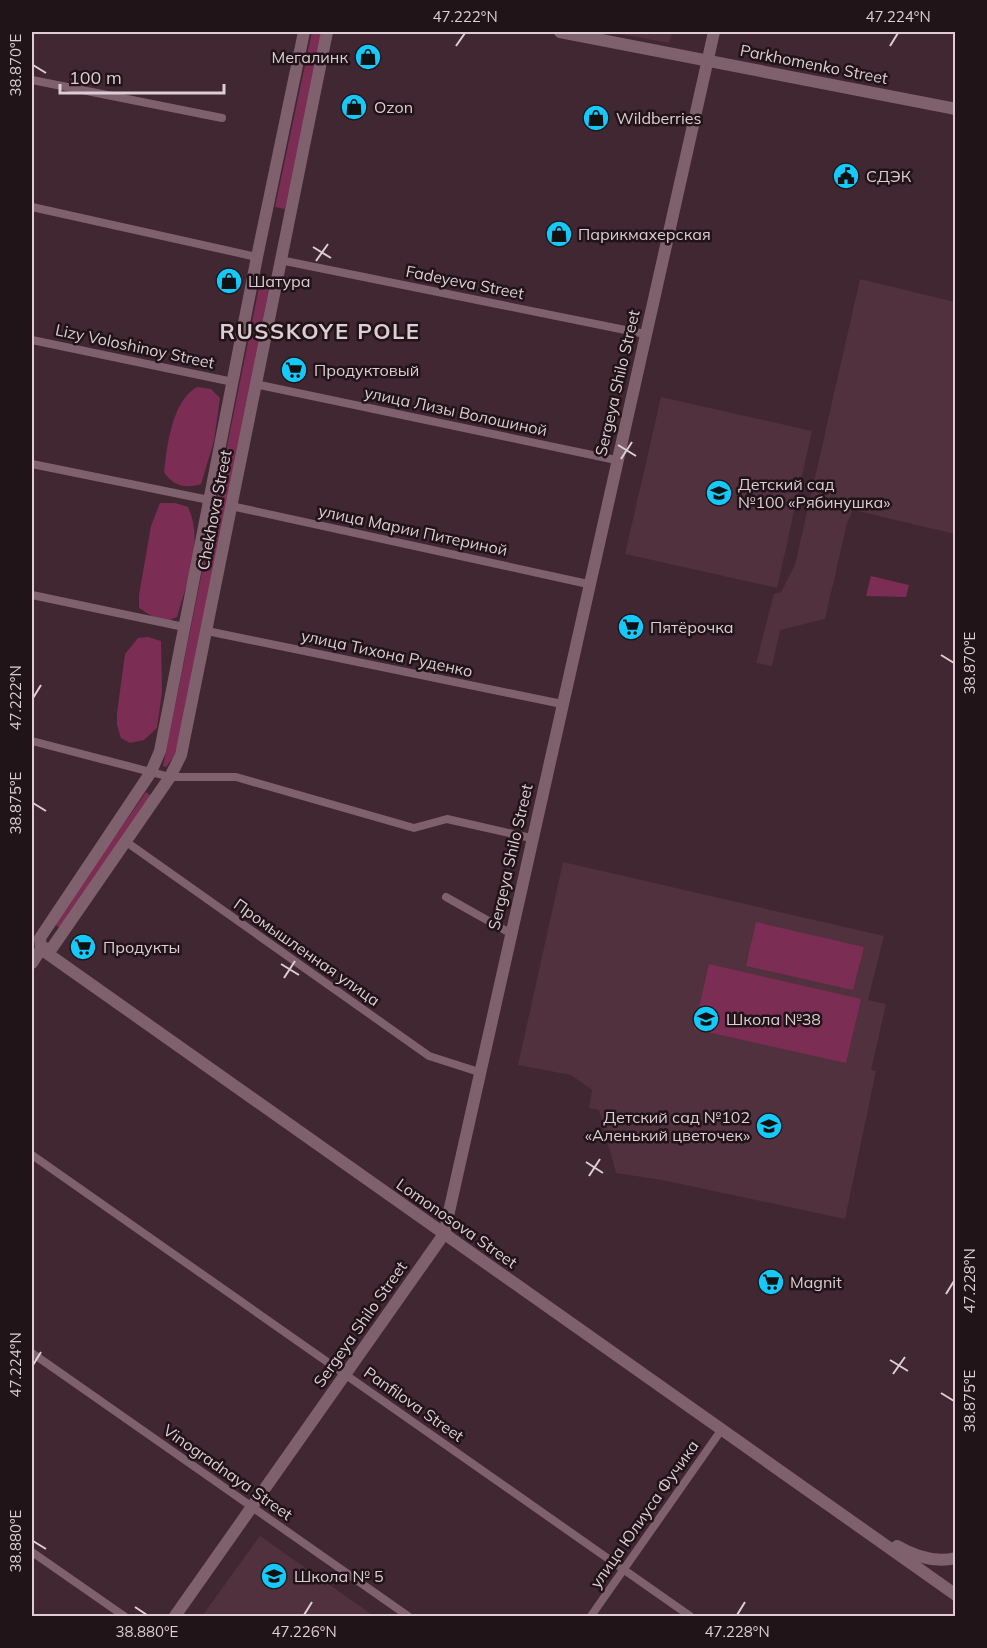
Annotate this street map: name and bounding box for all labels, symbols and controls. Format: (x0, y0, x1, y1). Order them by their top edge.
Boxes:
text: 47.222°N (432, 7, 498, 26)
text: 47.224°N (865, 7, 931, 26)
text: 38.870°E (6, 33, 25, 96)
street label: Parkhomenko Street (739, 40, 890, 88)
shop icon: Мегалинк (353, 42, 383, 72)
place label: Мегалинк (271, 47, 348, 67)
scale bar (60, 57, 224, 95)
text: 100 m (69, 66, 122, 89)
shop icon: Ozon (339, 92, 369, 122)
place label: Ozon (374, 97, 413, 117)
shop icon: Wildberries (581, 103, 611, 133)
place label: Wildberries (616, 108, 701, 128)
public building icon: СДЭК (831, 161, 861, 191)
place label: СДЭК (866, 166, 912, 186)
shop icon: Парикмахерская (544, 219, 574, 249)
place label: Парикмахерская (578, 224, 711, 244)
street label: Fadeyeva Street (404, 261, 526, 303)
shop icon: Шатура (214, 266, 244, 296)
place label: Шатура (248, 271, 311, 291)
street label: Sergeya Shilo Street (590, 308, 644, 458)
district label: RUSSKOYE POLE (220, 317, 420, 345)
street label: Lizy Voloshinoy Street (54, 319, 217, 373)
supermarket icon: Продуктовый (279, 355, 309, 385)
place label: Продуктовый (314, 360, 419, 380)
street label: улица Лизы Волошиной (363, 382, 549, 440)
street label: Chekhova Street (193, 448, 236, 572)
place label: Детский сад №100 «Рябинушка» (738, 474, 890, 512)
school or university icon: Детский сад №100 «Рябинушка» (704, 478, 734, 508)
street label: улица Марии Питериной (317, 500, 509, 560)
supermarket icon: Пятёрочка (616, 612, 646, 642)
place label: Пятёрочка (650, 617, 734, 637)
street label: улица Тихона Руденко (299, 625, 475, 681)
text: 38.870°E (960, 631, 979, 694)
text: 47.222°N (6, 665, 25, 731)
text: 38.875°E (6, 771, 25, 834)
street label: Sergeya Shilo Street (483, 782, 537, 932)
street label: Промышленная улица (230, 894, 384, 1010)
supermarket icon: Продукты (68, 932, 98, 962)
place label: Продукты (103, 937, 180, 957)
school or university icon: Школа №38 (691, 1004, 721, 1034)
place label: Школа №38 (726, 1009, 821, 1029)
place label: Детский сад №102 «Аленький цветочек» (585, 1107, 750, 1145)
school or university icon: Детский сад №102 «Аленький цветочек» (754, 1111, 784, 1141)
street label: Lomonosova Street (393, 1174, 522, 1272)
text: 47.228°N (960, 1248, 979, 1314)
street label: Sergeya Shilo Street (309, 1257, 411, 1391)
supermarket icon: Magnit (756, 1267, 786, 1297)
place label: Magnit (790, 1272, 842, 1292)
text: 47.224°N (6, 1332, 25, 1398)
street label: Panfilova Street (360, 1362, 468, 1446)
text: 38.875°E (960, 1369, 979, 1432)
street label: Vinogradnaya Street (159, 1420, 297, 1524)
street label: улица Юлиуса Фучика (585, 1436, 703, 1592)
text: 38.880°E (6, 1509, 25, 1572)
school or university icon: Школа № 5 (259, 1561, 289, 1591)
place label: Школа № 5 (294, 1566, 384, 1586)
text: 38.880°E (116, 1622, 179, 1641)
text: 47.226°N (271, 1622, 337, 1641)
text: 47.228°N (704, 1622, 770, 1641)

